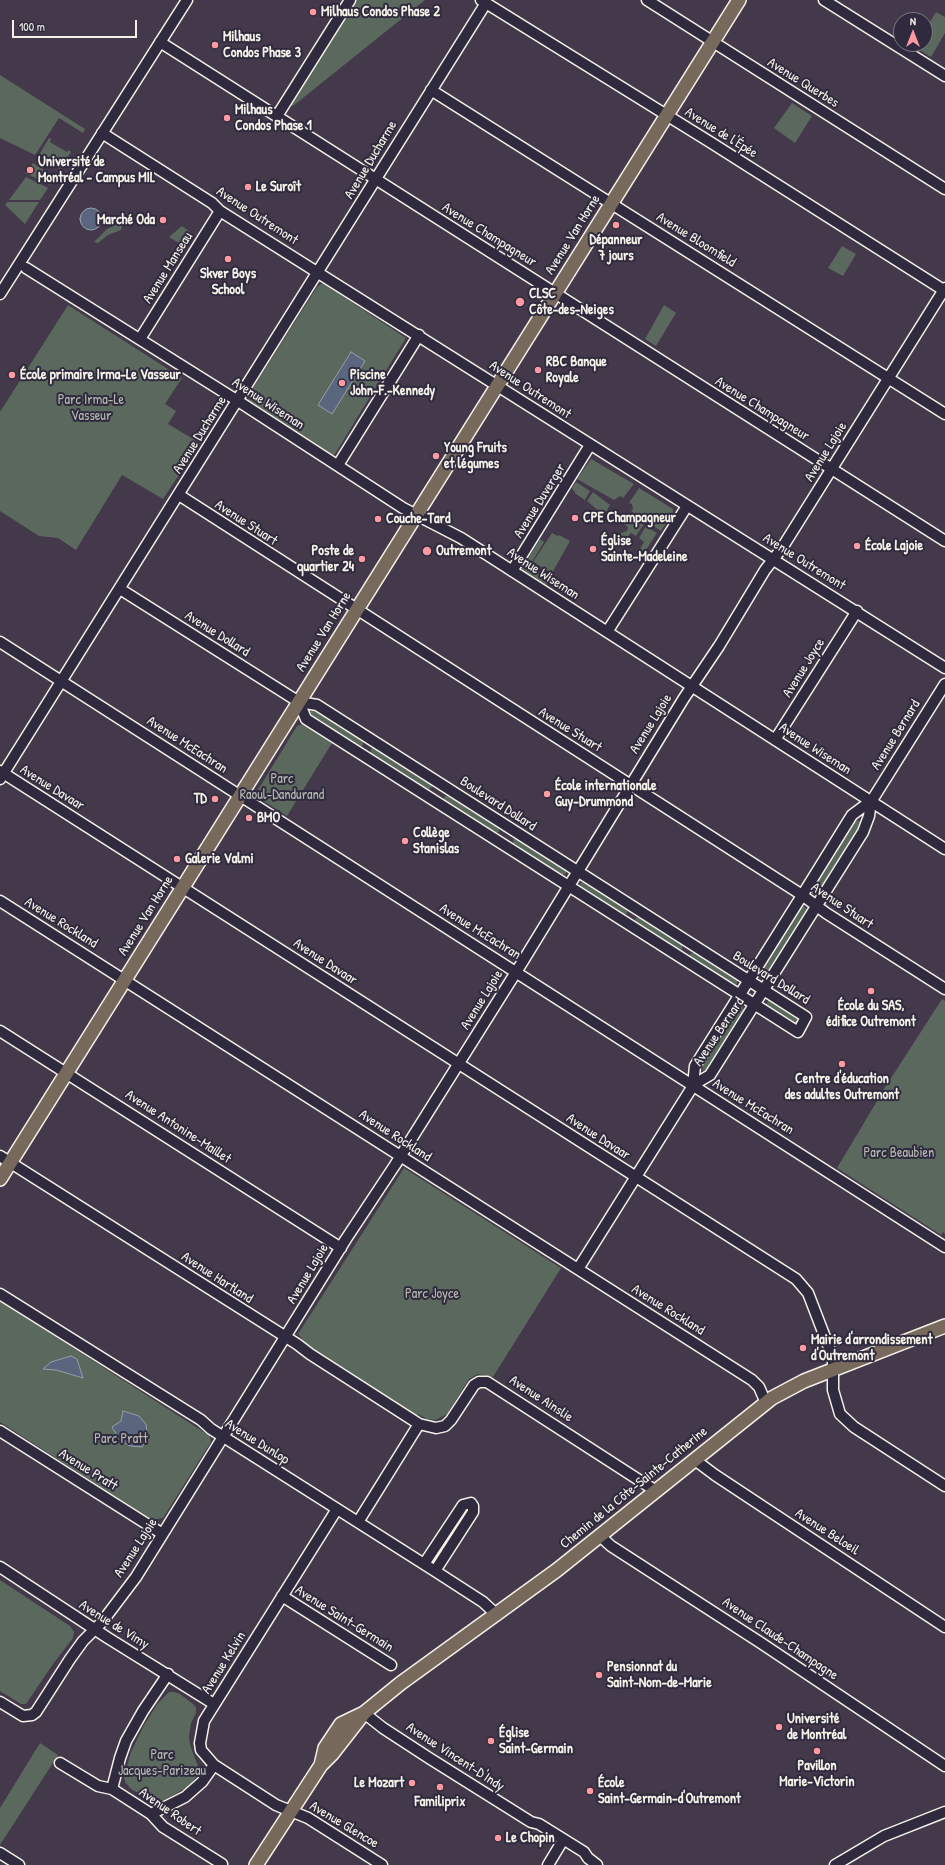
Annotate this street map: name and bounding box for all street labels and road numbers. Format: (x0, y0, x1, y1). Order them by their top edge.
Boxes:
street label: Avenue Querbes (764, 54, 842, 112)
street label: Avenue de l'Épée (682, 104, 760, 162)
street label: Avenue Ducharme (341, 118, 401, 202)
street label: Avenue Outremont (213, 183, 301, 249)
street label: Avenue Van Horne (542, 192, 604, 278)
street label: Avenue Champagneur (439, 199, 539, 271)
street label: Avenue Bloomfield (653, 209, 739, 271)
street label: Avenue Manseau (139, 229, 197, 307)
street label: Avenue Outremont (486, 357, 574, 423)
street label: Avenue Champagneur (712, 373, 812, 445)
street label: Avenue Wiseman (229, 374, 307, 434)
street label: Avenue Ducharme (169, 393, 231, 477)
street label: Avenue Lajoie (801, 419, 851, 485)
street label: Avenue Duverger (510, 461, 570, 541)
street label: Avenue Stuart (212, 497, 280, 549)
street label: Avenue Outremont (760, 530, 848, 594)
street label: Avenue Wiseman (504, 544, 582, 604)
street label: Avenue Van Horne (293, 589, 355, 675)
street label: Avenue Dollard (181, 607, 253, 661)
street label: Avenue Joyce (779, 635, 829, 701)
street label: Avenue Lajoie (626, 691, 676, 757)
street label: Avenue Bernard (868, 697, 924, 773)
street label: Avenue Stuart (535, 704, 605, 756)
street label: Avenue McEachran (144, 713, 230, 777)
street label: Avenue Wiseman (776, 719, 854, 779)
street label: Avenue Davaar (17, 762, 87, 814)
street label: Boulevard Dollard (457, 773, 539, 835)
street label: Avenue Van Horne (115, 873, 177, 959)
street label: Avenue Stuart (808, 879, 876, 933)
street label: Avenue Rockland (21, 894, 101, 952)
street label: Avenue McEachran (436, 900, 524, 964)
street label: Avenue Davaar (290, 935, 360, 989)
street label: Boulevard Dollard (729, 948, 813, 1008)
street label: Avenue Lajoie (457, 967, 507, 1033)
street label: Avenue Bernard (690, 994, 748, 1070)
street label: Avenue McEachran (709, 1075, 797, 1139)
street label: Avenue Antonine-Maillet (122, 1087, 234, 1167)
street label: Avenue Rockland (356, 1106, 434, 1166)
street label: Avenue Davaar (563, 1110, 633, 1164)
street label: Avenue Lajoie (284, 1241, 332, 1307)
street label: Avenue Hartland (178, 1249, 256, 1307)
street label: Avenue Rockland (628, 1281, 708, 1339)
street label: Avenue Ainslie (506, 1372, 576, 1426)
street label: Avenue Dunlop (222, 1416, 292, 1468)
street label: Chemin de la Côte-Sainte-Catherine (557, 1423, 711, 1553)
street label: Avenue Pratt (56, 1445, 120, 1495)
street label: Avenue Beloeil (792, 1505, 862, 1559)
street label: Avenue Lajoie (111, 1515, 161, 1581)
street label: Avenue Saint-Germain (292, 1582, 396, 1656)
street label: Avenue Claude-Champagne (719, 1594, 841, 1684)
street label: Avenue de Vimy (76, 1597, 152, 1653)
street label: Avenue Kelvin (198, 1629, 250, 1697)
street label: Avenue Vincent-D'Indy (403, 1719, 507, 1795)
street label: Avenue Robert (136, 1784, 204, 1840)
street label: Avenue Glencoe (306, 1798, 382, 1852)

